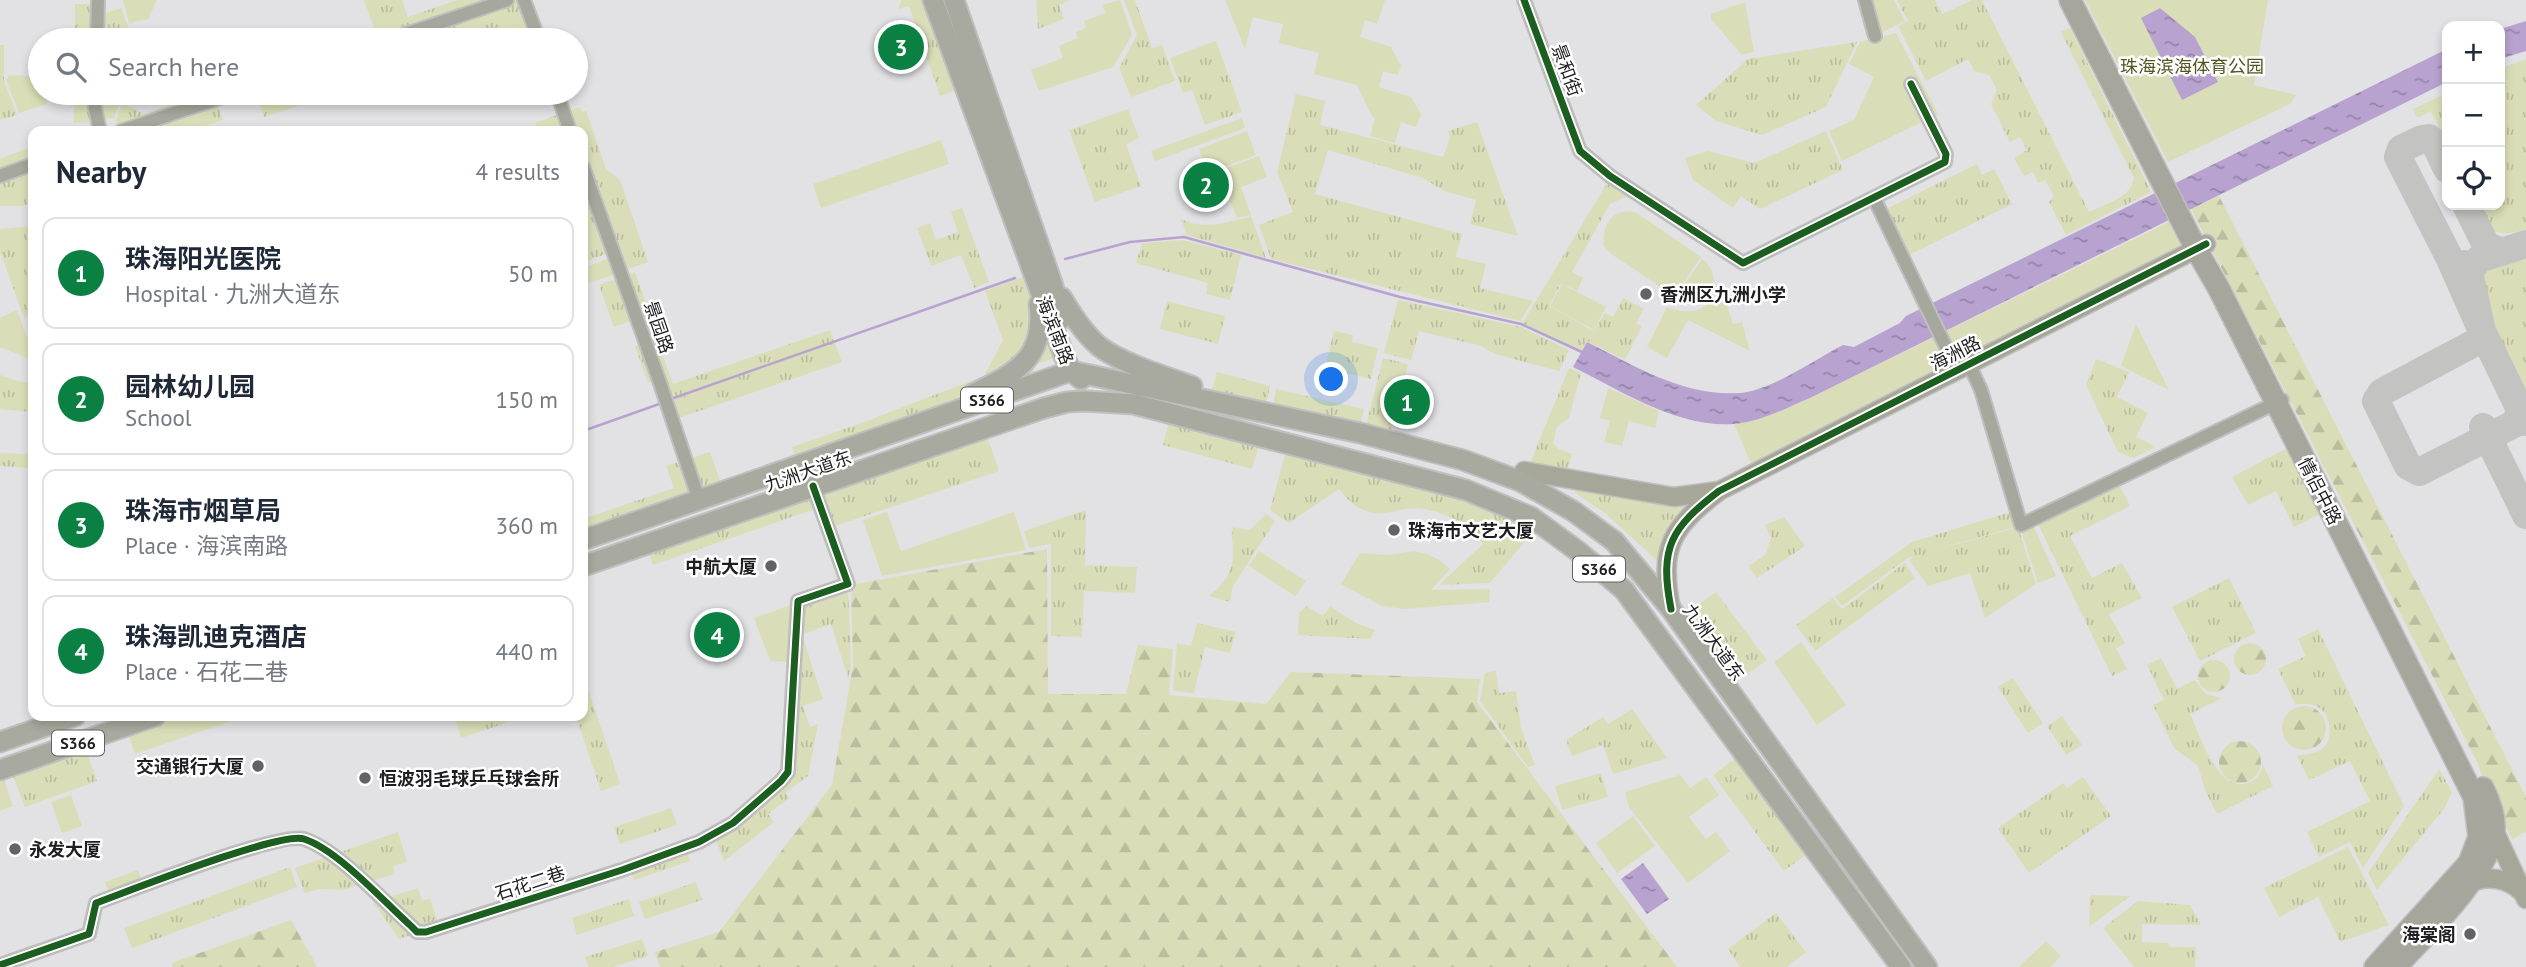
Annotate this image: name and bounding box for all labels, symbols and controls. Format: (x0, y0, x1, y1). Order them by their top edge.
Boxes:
pin: 3 (878, 21, 924, 73)
map controls (2442, 21, 2505, 210)
button: + (2442, 21, 2505, 84)
search box (28, 28, 588, 105)
street label: 景和街 (1547, 41, 1587, 99)
icon: search (52, 48, 90, 86)
text: Search here (108, 50, 239, 83)
park label: 珠海滨海体育公园 (2120, 55, 2264, 78)
button: − (2442, 84, 2505, 147)
button: locate (2442, 147, 2505, 210)
text: Nearby (56, 152, 146, 191)
text: 4 results (476, 157, 560, 186)
pin: 2 (1183, 159, 1229, 211)
text: 珠海阳光医院 (125, 242, 281, 275)
text: 1 (74, 259, 88, 288)
text: 50 m (508, 259, 558, 288)
text: Hospital · 九洲大道东 (125, 279, 340, 308)
place label: 香洲区九洲小学 (1660, 283, 1786, 306)
marker: 香洲区九洲小学 (1638, 286, 1654, 302)
street label: 海滨南路 (1031, 292, 1079, 368)
street label: 景园路 (639, 298, 679, 356)
street label: 海洲路 (1926, 330, 1984, 376)
your location (1314, 362, 1348, 396)
text: 园林幼儿园 (125, 370, 255, 403)
pin: 1 (1384, 376, 1430, 428)
text: 2 (74, 385, 88, 414)
text: 150 m (496, 385, 558, 414)
road number: S366 (961, 388, 1013, 412)
text: School (125, 403, 192, 432)
street label: 九洲大道东 (762, 445, 854, 497)
street label: 情侣中路 (2293, 454, 2347, 528)
text: 珠海市烟草局 (125, 494, 281, 527)
text: 3 (74, 511, 88, 540)
text: 360 m (496, 511, 558, 540)
place label: 珠海市文艺大厦 (1408, 519, 1534, 542)
marker: 珠海市文艺大厦 (1386, 522, 1402, 538)
text: Place · 海滨南路 (125, 531, 288, 560)
place label: 中航大厦 (685, 555, 757, 578)
road number: S366 (1573, 556, 1625, 582)
marker: 中航大厦 (763, 558, 779, 574)
street label: 九洲大道东 (1678, 599, 1750, 685)
pin: 4 (694, 609, 740, 661)
text: 珠海凯迪克酒店 (125, 620, 307, 653)
text: 4 (74, 637, 88, 666)
text: 440 m (496, 637, 558, 666)
text: Place · 石花二巷 (125, 657, 288, 686)
road number: S366 (52, 730, 104, 756)
place label: 交通银行大厦 (136, 755, 244, 778)
marker: 交通银行大厦 (250, 758, 266, 774)
place label: 恒波羽毛球乒乓球会所 (379, 767, 559, 790)
marker: 恒波羽毛球乒乓球会所 (357, 770, 373, 786)
place label: 永发大厦 (29, 838, 101, 861)
marker: 永发大厦 (7, 841, 23, 857)
street label: 石花二巷 (492, 861, 568, 905)
place label: 海棠阁 (2402, 923, 2456, 946)
marker: 海棠阁 (2462, 926, 2478, 942)

